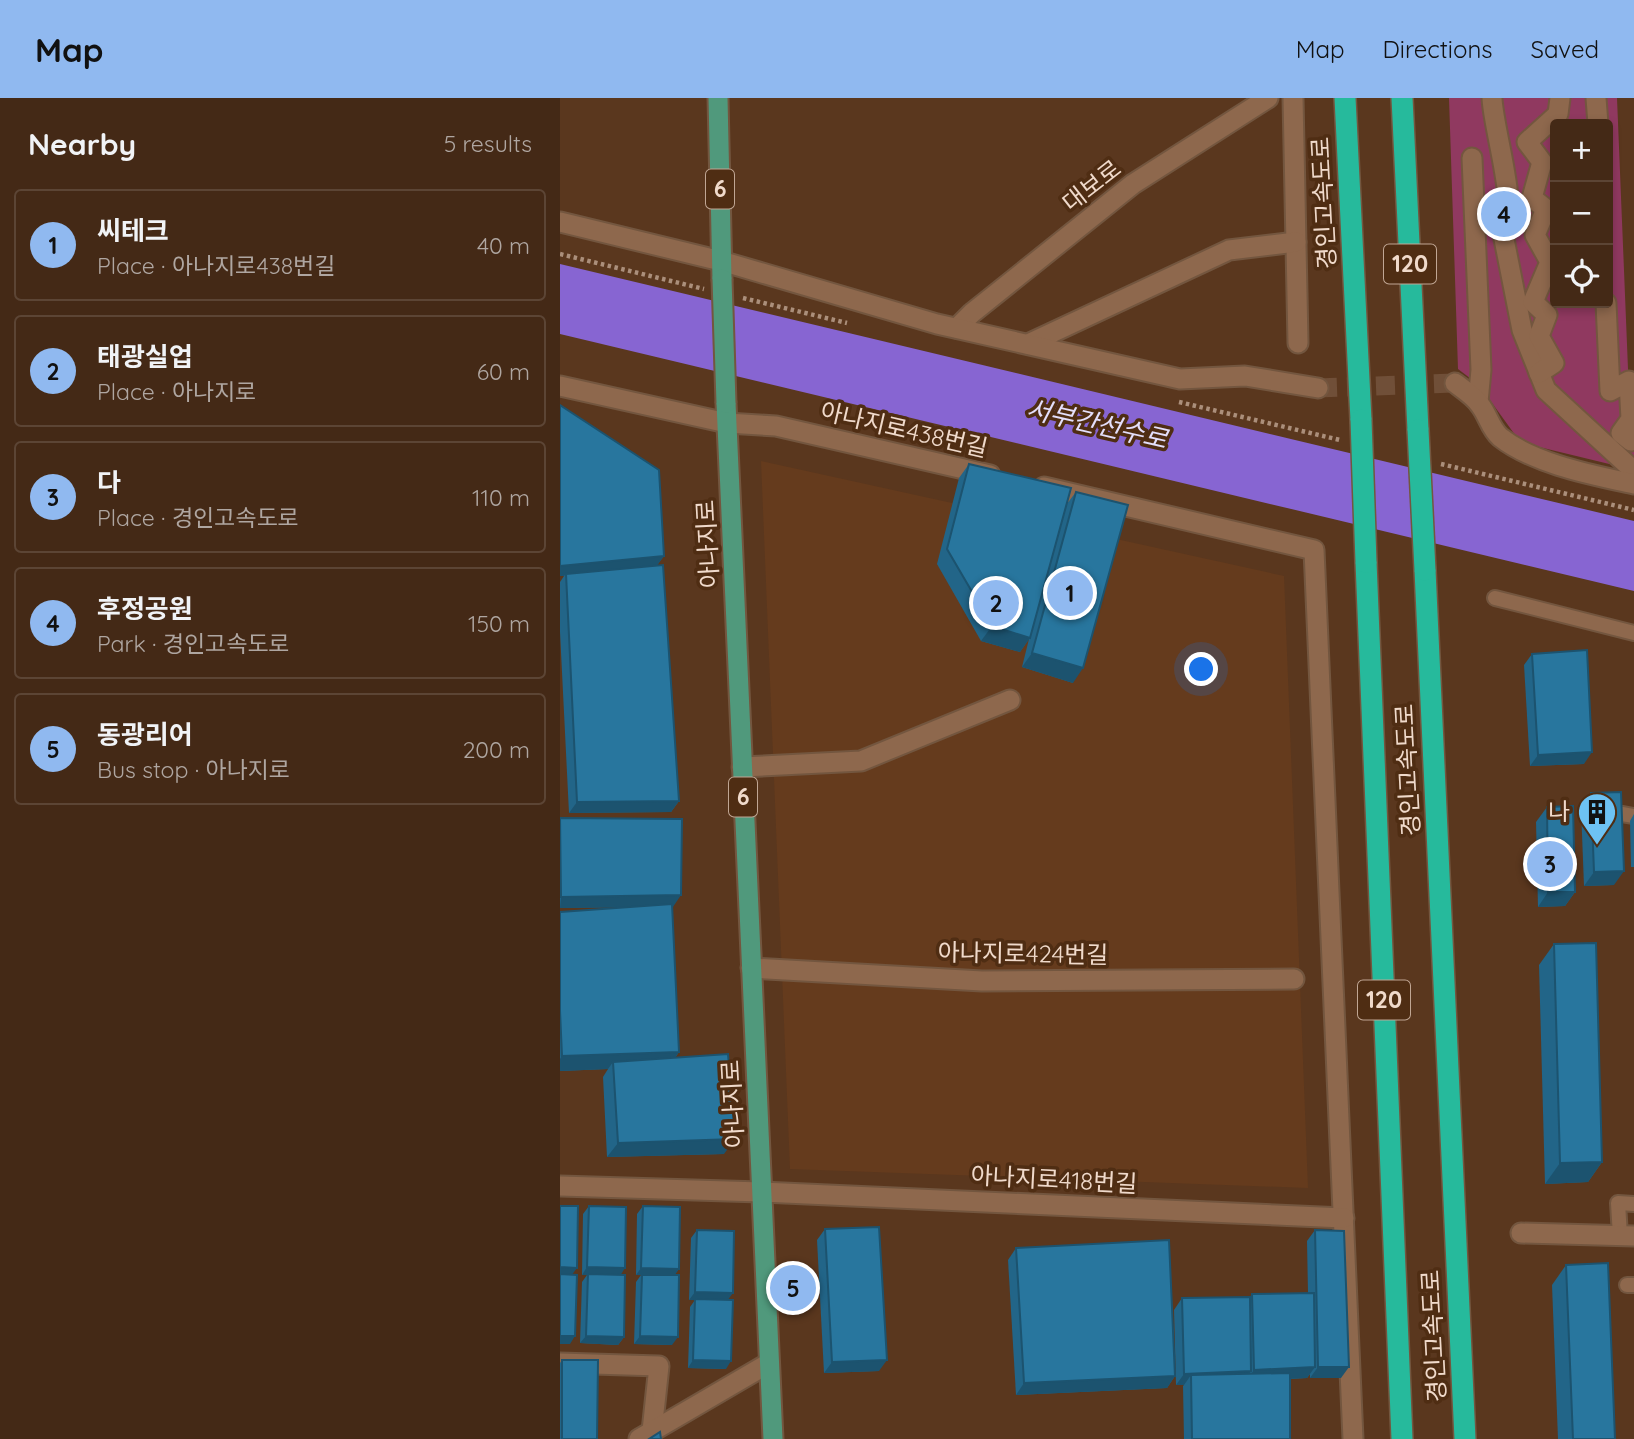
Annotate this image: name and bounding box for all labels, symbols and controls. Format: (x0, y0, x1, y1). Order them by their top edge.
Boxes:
text: Map (35, 29, 103, 70)
text: Map (1296, 34, 1345, 64)
text: Directions (1383, 34, 1493, 64)
text: Saved (1531, 34, 1599, 64)
map controls (1550, 119, 1613, 308)
button: + (1550, 119, 1613, 182)
text: Nearby (28, 125, 136, 163)
text: 5 results (444, 129, 532, 158)
street label: 경인고속도로 (1305, 136, 1341, 270)
street label: 대보로 (1056, 153, 1127, 217)
road number: 6 (706, 170, 734, 208)
button: − (1550, 182, 1613, 245)
pin: 4 (1481, 188, 1527, 240)
text: 씨테크 (97, 214, 169, 247)
text: 1 (49, 231, 57, 260)
text: 40 m (477, 231, 530, 260)
road number: 120 (1384, 244, 1436, 284)
button: locate (1550, 245, 1613, 308)
text: Place · 아나지로438번길 (97, 251, 335, 280)
text: 태광실업 (97, 340, 193, 373)
text: 2 (46, 357, 60, 386)
text: 60 m (477, 357, 530, 386)
text: Place · 아나지로 (97, 377, 257, 406)
water label: 서부간선수로 (1023, 391, 1172, 456)
street label: 아나지로438번길 (818, 395, 991, 463)
text: 다 (97, 466, 121, 499)
text: 3 (47, 483, 59, 512)
text: 110 m (472, 483, 530, 512)
street label: 아나지로 (690, 499, 724, 589)
text: Place · 경인고속도로 (97, 503, 299, 532)
pin: 1 (1047, 567, 1093, 619)
pin: 2 (973, 577, 1019, 629)
text: 후정공원 (97, 592, 193, 625)
text: 4 (46, 609, 60, 638)
text: 150 m (468, 609, 530, 638)
text: Park · 경인고속도로 (97, 629, 290, 658)
your location (1184, 652, 1218, 686)
street label: 경인고속도로 (1389, 703, 1425, 837)
text: 동광리어 (97, 718, 193, 751)
text: 5 (46, 735, 60, 764)
text: 200 m (463, 735, 530, 764)
text: Bus stop · 아나지로 (97, 755, 290, 784)
road number: 6 (729, 778, 757, 817)
building icon: 나 (1576, 791, 1618, 846)
place label: 나 (1548, 796, 1570, 826)
pin: 3 (1527, 838, 1573, 890)
street label: 아나지로424번길 (937, 937, 1109, 969)
road number: 120 (1358, 980, 1410, 1020)
street label: 아나지로 (715, 1059, 749, 1149)
street label: 아나지로418번길 (970, 1160, 1138, 1198)
pin: 5 (770, 1262, 816, 1314)
street label: 경인고속도로 (1415, 1269, 1451, 1403)

